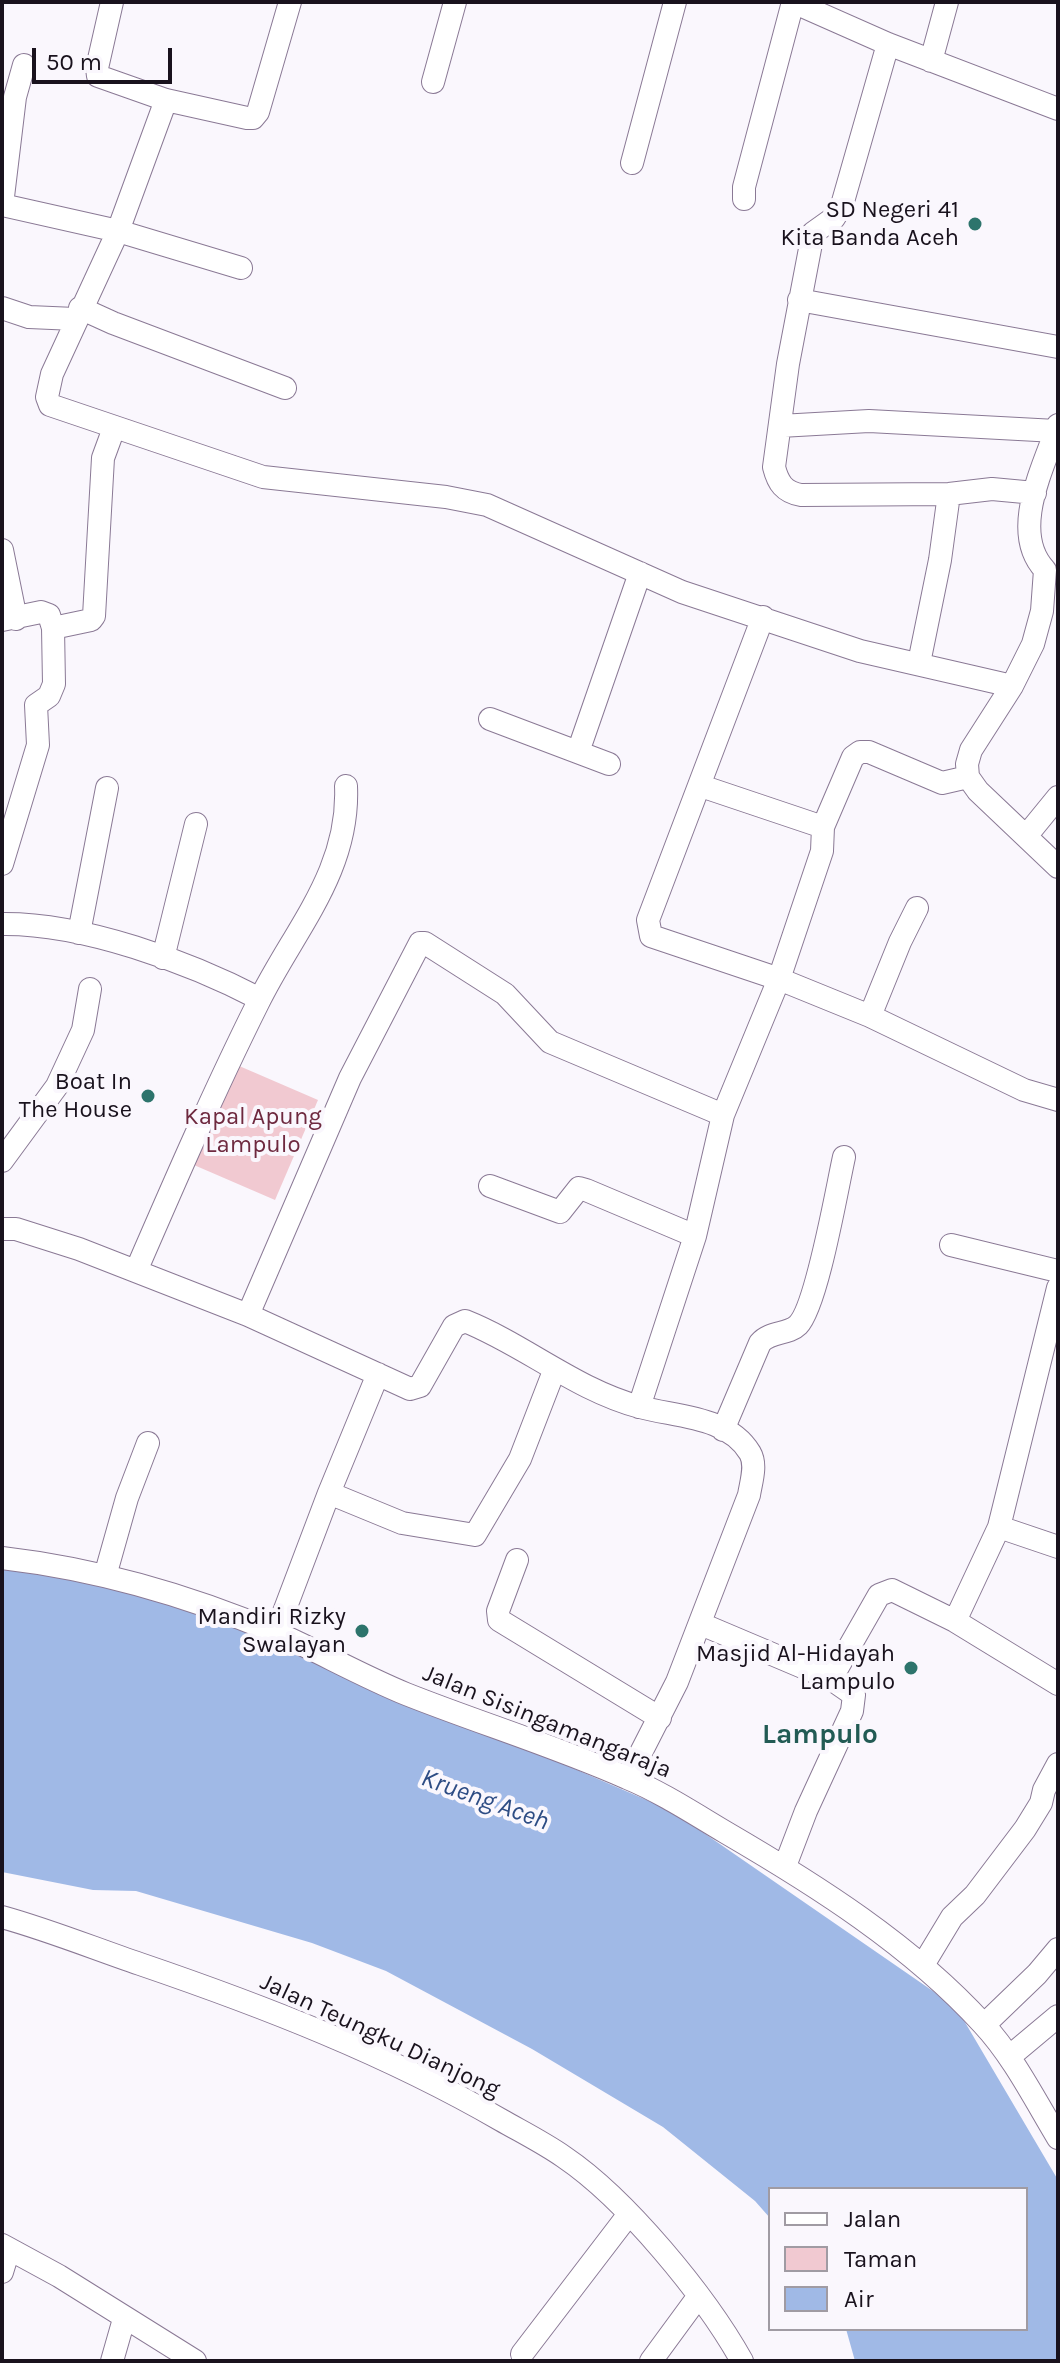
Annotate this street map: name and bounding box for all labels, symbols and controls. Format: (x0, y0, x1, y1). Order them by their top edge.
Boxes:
scale bar (36, 32, 176, 82)
text: 50 m (46, 48, 102, 76)
place label: SD Negeri 41 Kita Banda Aceh (781, 196, 959, 252)
marker: SD Negeri 41 Kita Banda Aceh (966, 215, 984, 233)
place label: Boat In The House (19, 1068, 132, 1124)
marker: Boat In The House (139, 1087, 157, 1105)
park label: Kapal Apung Lampulo (184, 1103, 322, 1159)
place label: Mandiri Rizky Swalayan (198, 1603, 346, 1659)
marker: Mandiri Rizky Swalayan (353, 1622, 371, 1640)
place label: Masjid Al-Hidayah Lampulo (696, 1640, 895, 1696)
street label: Jalan Sisingamangaraja (419, 1659, 675, 1785)
marker: Masjid Al-Hidayah Lampulo (902, 1659, 920, 1677)
district label: Lampulo (762, 1718, 878, 1752)
water label: Krueng Aceh (417, 1762, 553, 1838)
street label: Jalan Teungku Dianjong (256, 1968, 504, 2104)
legend (768, 2187, 1028, 2331)
text: Jalan (844, 2205, 901, 2233)
text: Taman (844, 2245, 917, 2273)
text: Air (844, 2285, 874, 2313)

